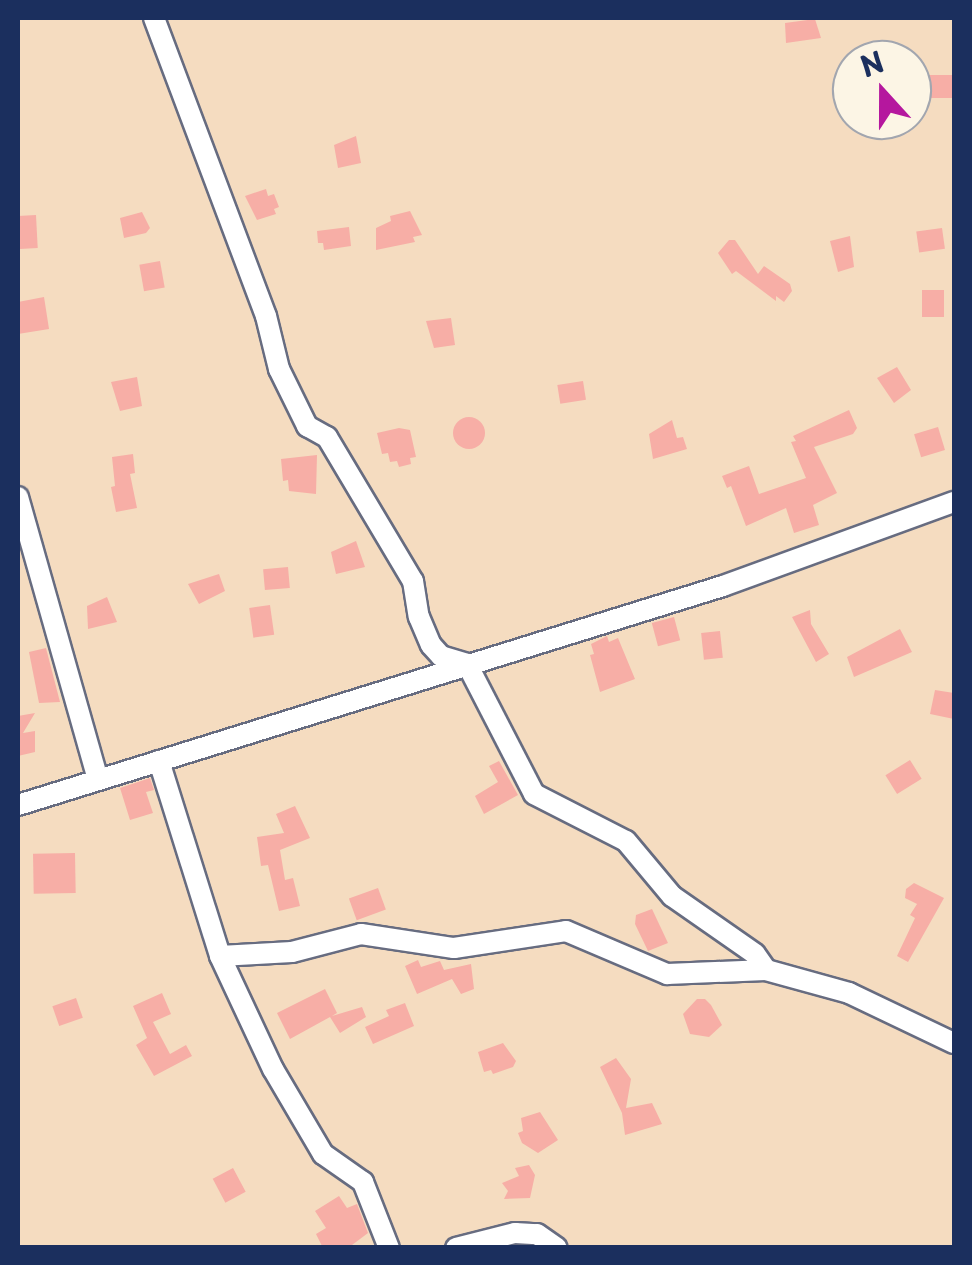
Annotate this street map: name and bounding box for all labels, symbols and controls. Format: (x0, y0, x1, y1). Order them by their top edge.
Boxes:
text: N (854, 39, 890, 87)
north arrow (832, 40, 932, 140)

